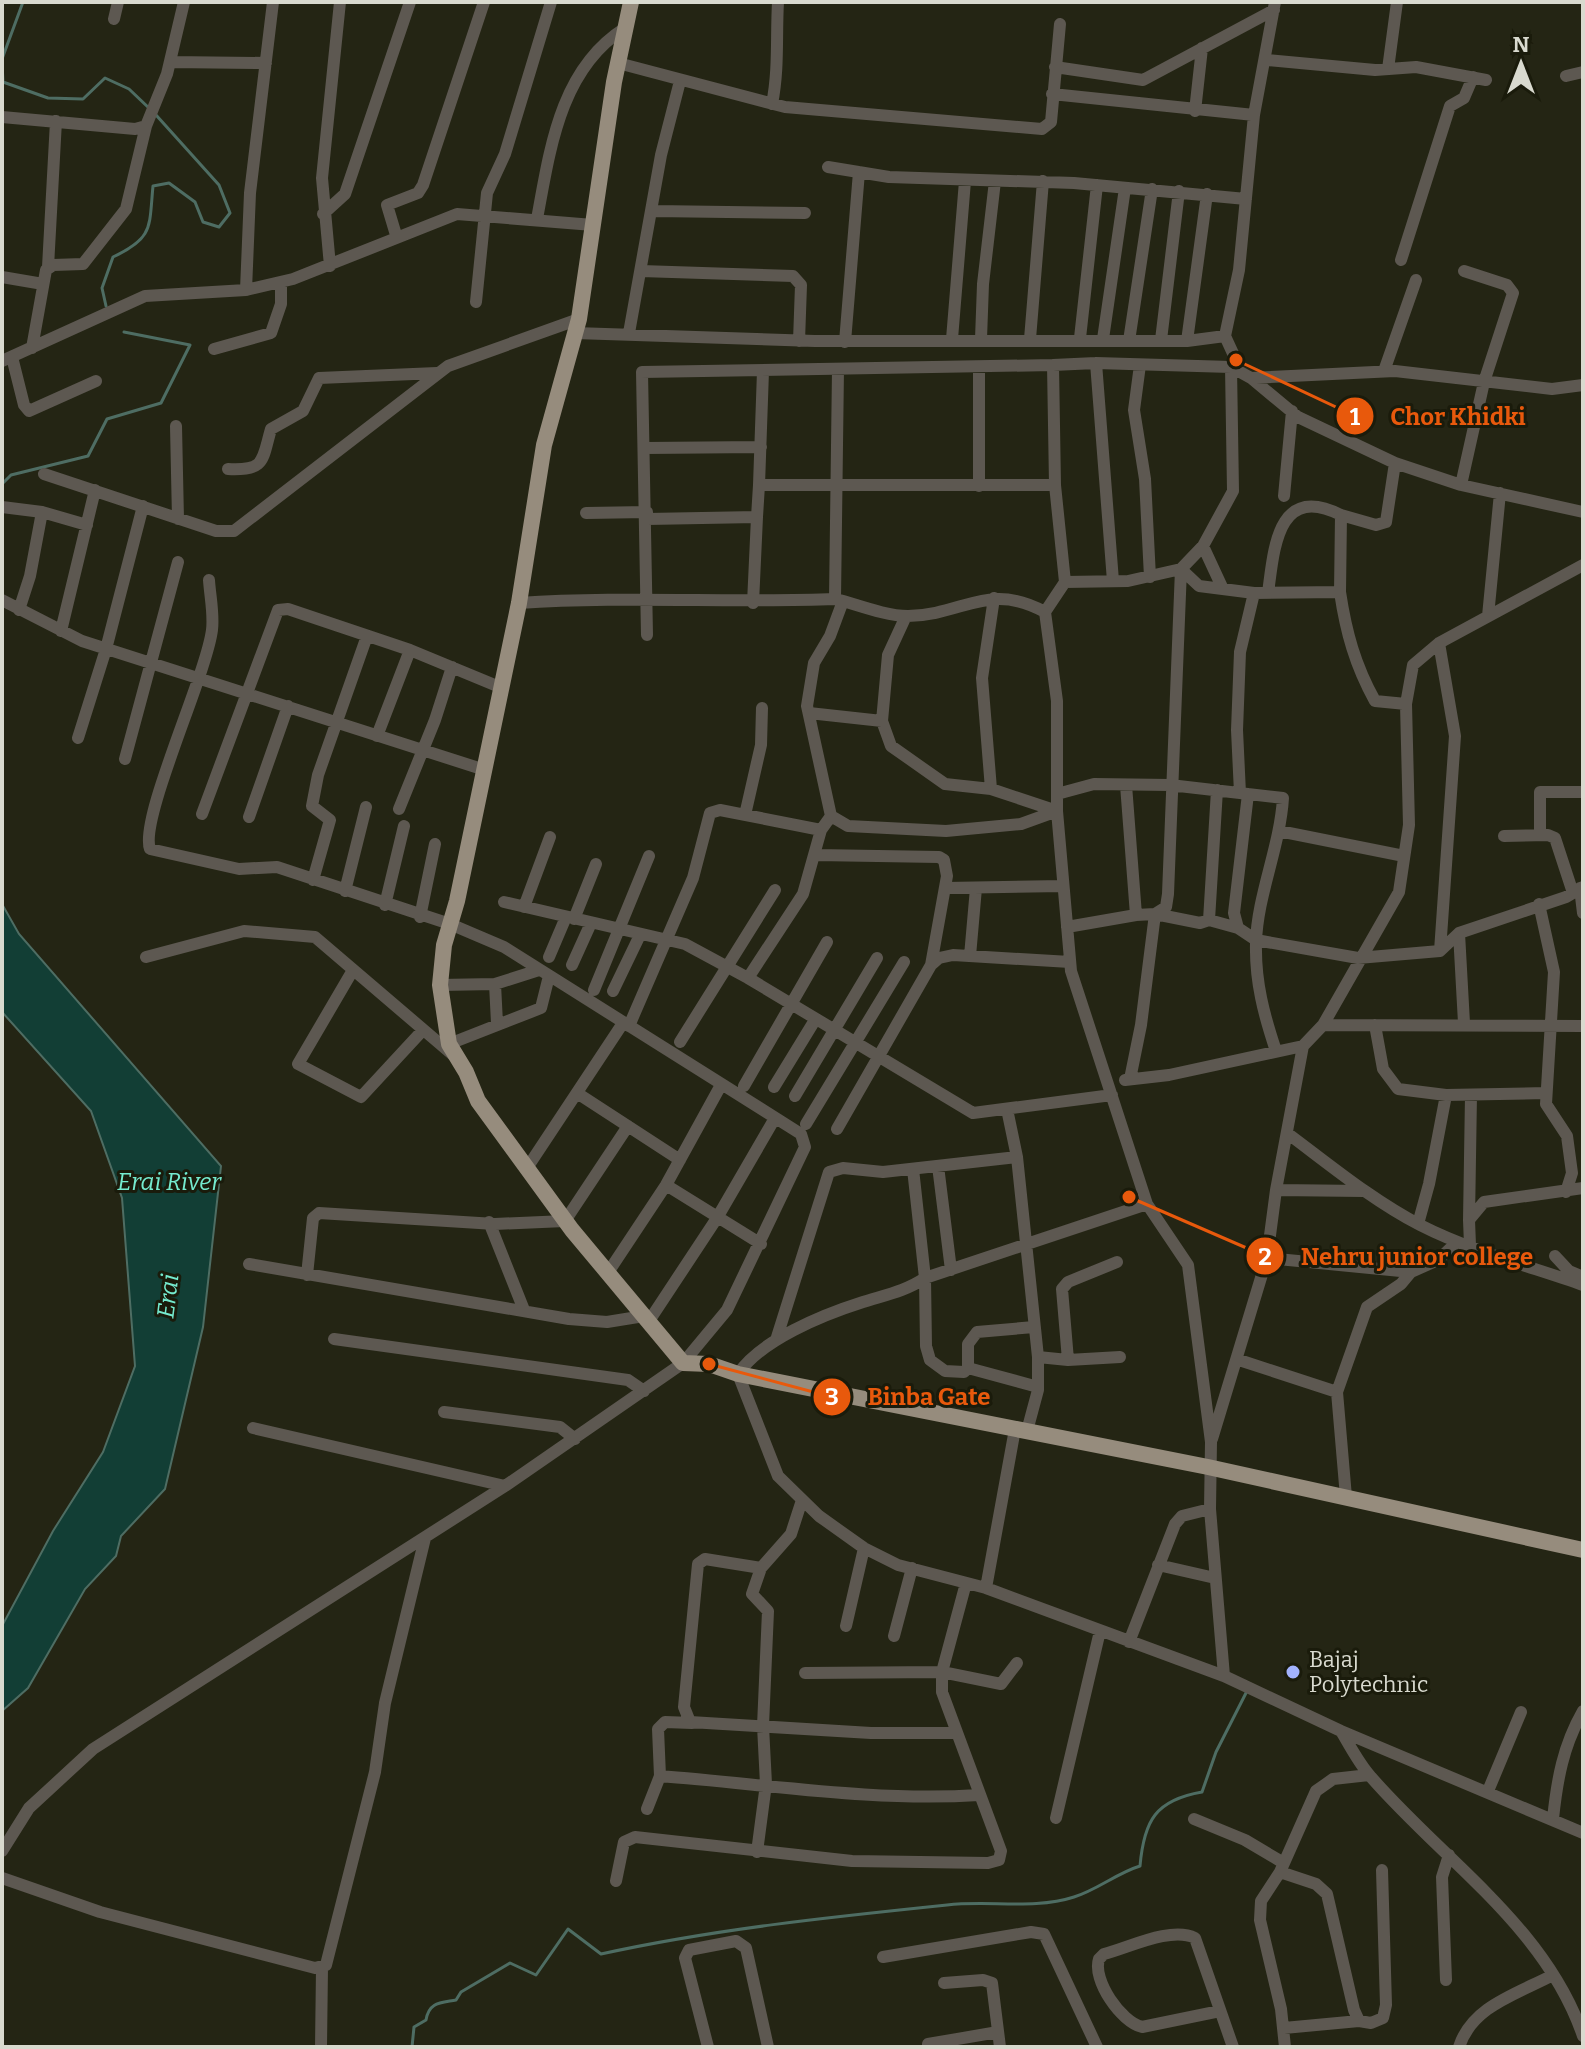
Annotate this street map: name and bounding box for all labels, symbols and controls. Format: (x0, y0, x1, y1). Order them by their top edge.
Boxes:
north arrow (1481, 24, 1561, 104)
text: N (1513, 31, 1530, 58)
callout: Chor Khidki (1335, 392, 1542, 440)
text: 1 (1350, 403, 1361, 431)
text: Chor Khidki (1390, 403, 1526, 431)
water label: Erai River (117, 1168, 222, 1196)
callout: Nehru junior college (1245, 1232, 1549, 1280)
text: 2 (1258, 1243, 1272, 1271)
text: Nehru junior college (1301, 1243, 1533, 1271)
water label: Erai (151, 1272, 185, 1320)
callout: Binba Gate (812, 1373, 1006, 1421)
text: 3 (825, 1383, 839, 1411)
text: Binba Gate (868, 1383, 990, 1411)
place label: Bajaj Polytechnic (1309, 1646, 1428, 1698)
marker: Bajaj Polytechnic (1284, 1663, 1302, 1681)

